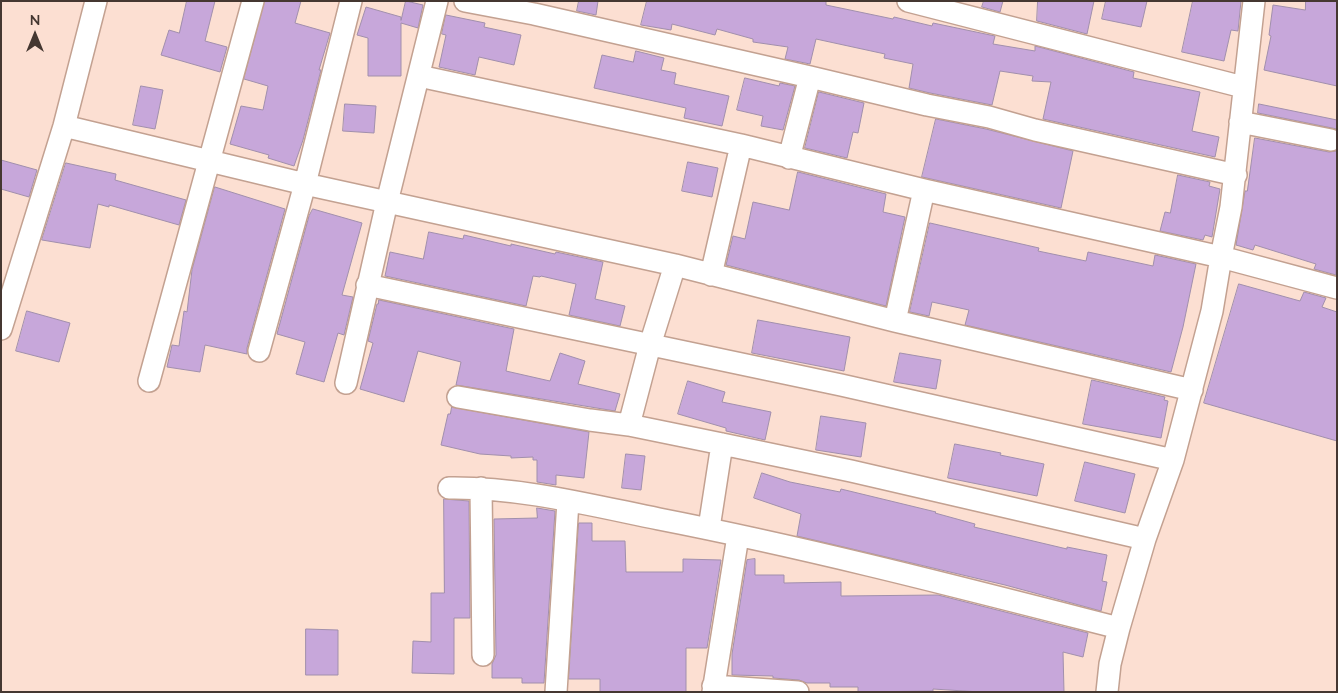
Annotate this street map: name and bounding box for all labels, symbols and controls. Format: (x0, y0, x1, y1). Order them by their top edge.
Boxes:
north arrow (10, 10, 60, 60)
text: N (30, 11, 40, 29)

